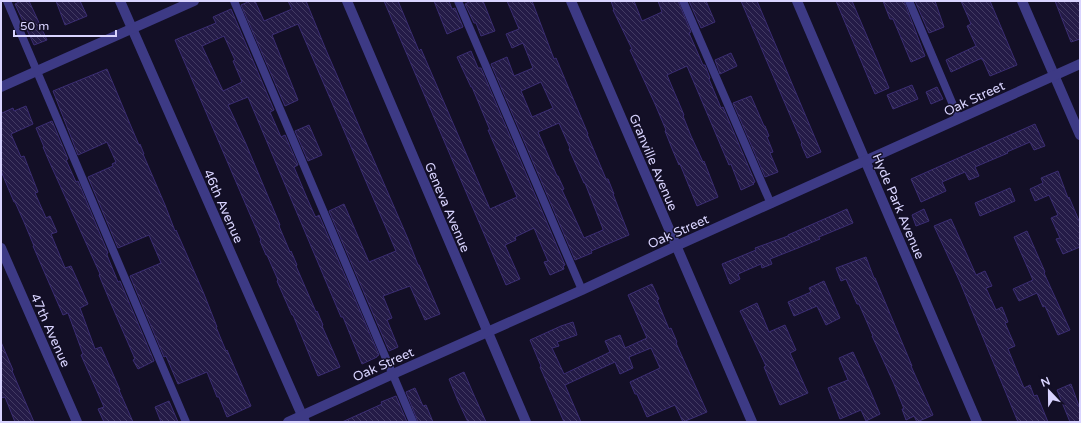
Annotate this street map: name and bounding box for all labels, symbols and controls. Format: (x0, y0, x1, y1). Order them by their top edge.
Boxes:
scale bar (14, 12, 116, 38)
text: 50 m (20, 19, 49, 33)
street label: Oak Street (941, 78, 1007, 120)
street label: Granville Avenue (625, 111, 681, 213)
street label: Hyde Park Avenue (869, 151, 928, 262)
street label: Geneva Avenue (421, 160, 473, 255)
street label: 46th Avenue (200, 167, 246, 246)
street label: Oak Street (645, 211, 712, 253)
street label: 47th Avenue (27, 291, 73, 370)
street label: Oak Street (350, 344, 417, 386)
north arrow (1029, 371, 1069, 411)
text: N (1039, 375, 1052, 390)

